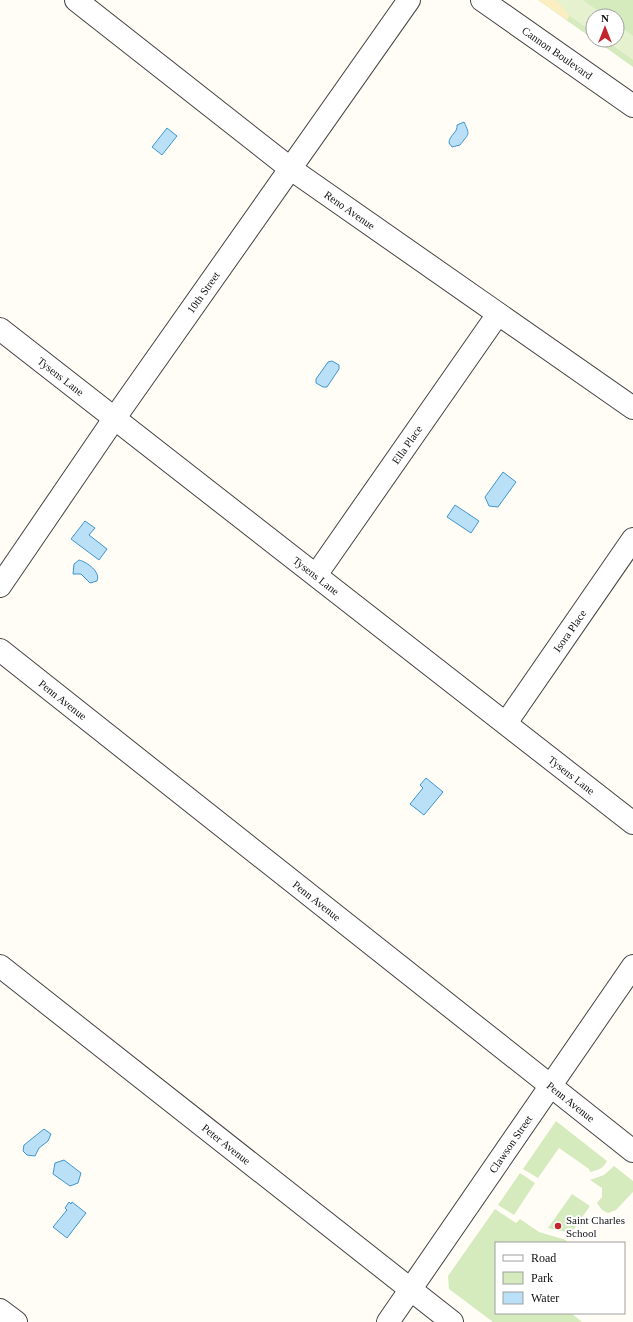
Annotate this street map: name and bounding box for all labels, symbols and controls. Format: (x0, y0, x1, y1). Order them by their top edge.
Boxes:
north arrow (585, 8, 625, 48)
text: N (601, 12, 609, 24)
street label: Cannon Boulevard (520, 24, 595, 82)
street label: Reno Avenue (322, 188, 377, 232)
street label: 10th Street (184, 269, 222, 316)
street label: Tysens Lane (35, 355, 86, 398)
street label: Ella Place (389, 423, 425, 466)
street label: Tysens Lane (291, 554, 342, 597)
street label: Isora Place (551, 607, 588, 654)
street label: Penn Avenue (36, 677, 89, 722)
street label: Tysens Lane (546, 753, 597, 797)
street label: Penn Avenue (290, 878, 343, 923)
street label: Penn Avenue (545, 1079, 597, 1124)
street label: Clawson Street (487, 1113, 534, 1175)
street label: Peter Avenue (200, 1121, 253, 1167)
place label: Saint Charles School (566, 1214, 625, 1239)
marker: Saint Charles School (553, 1221, 563, 1231)
legend (495, 1242, 625, 1314)
text: Road (531, 1251, 556, 1265)
text: Park (531, 1271, 553, 1285)
text: Water (531, 1291, 559, 1305)

